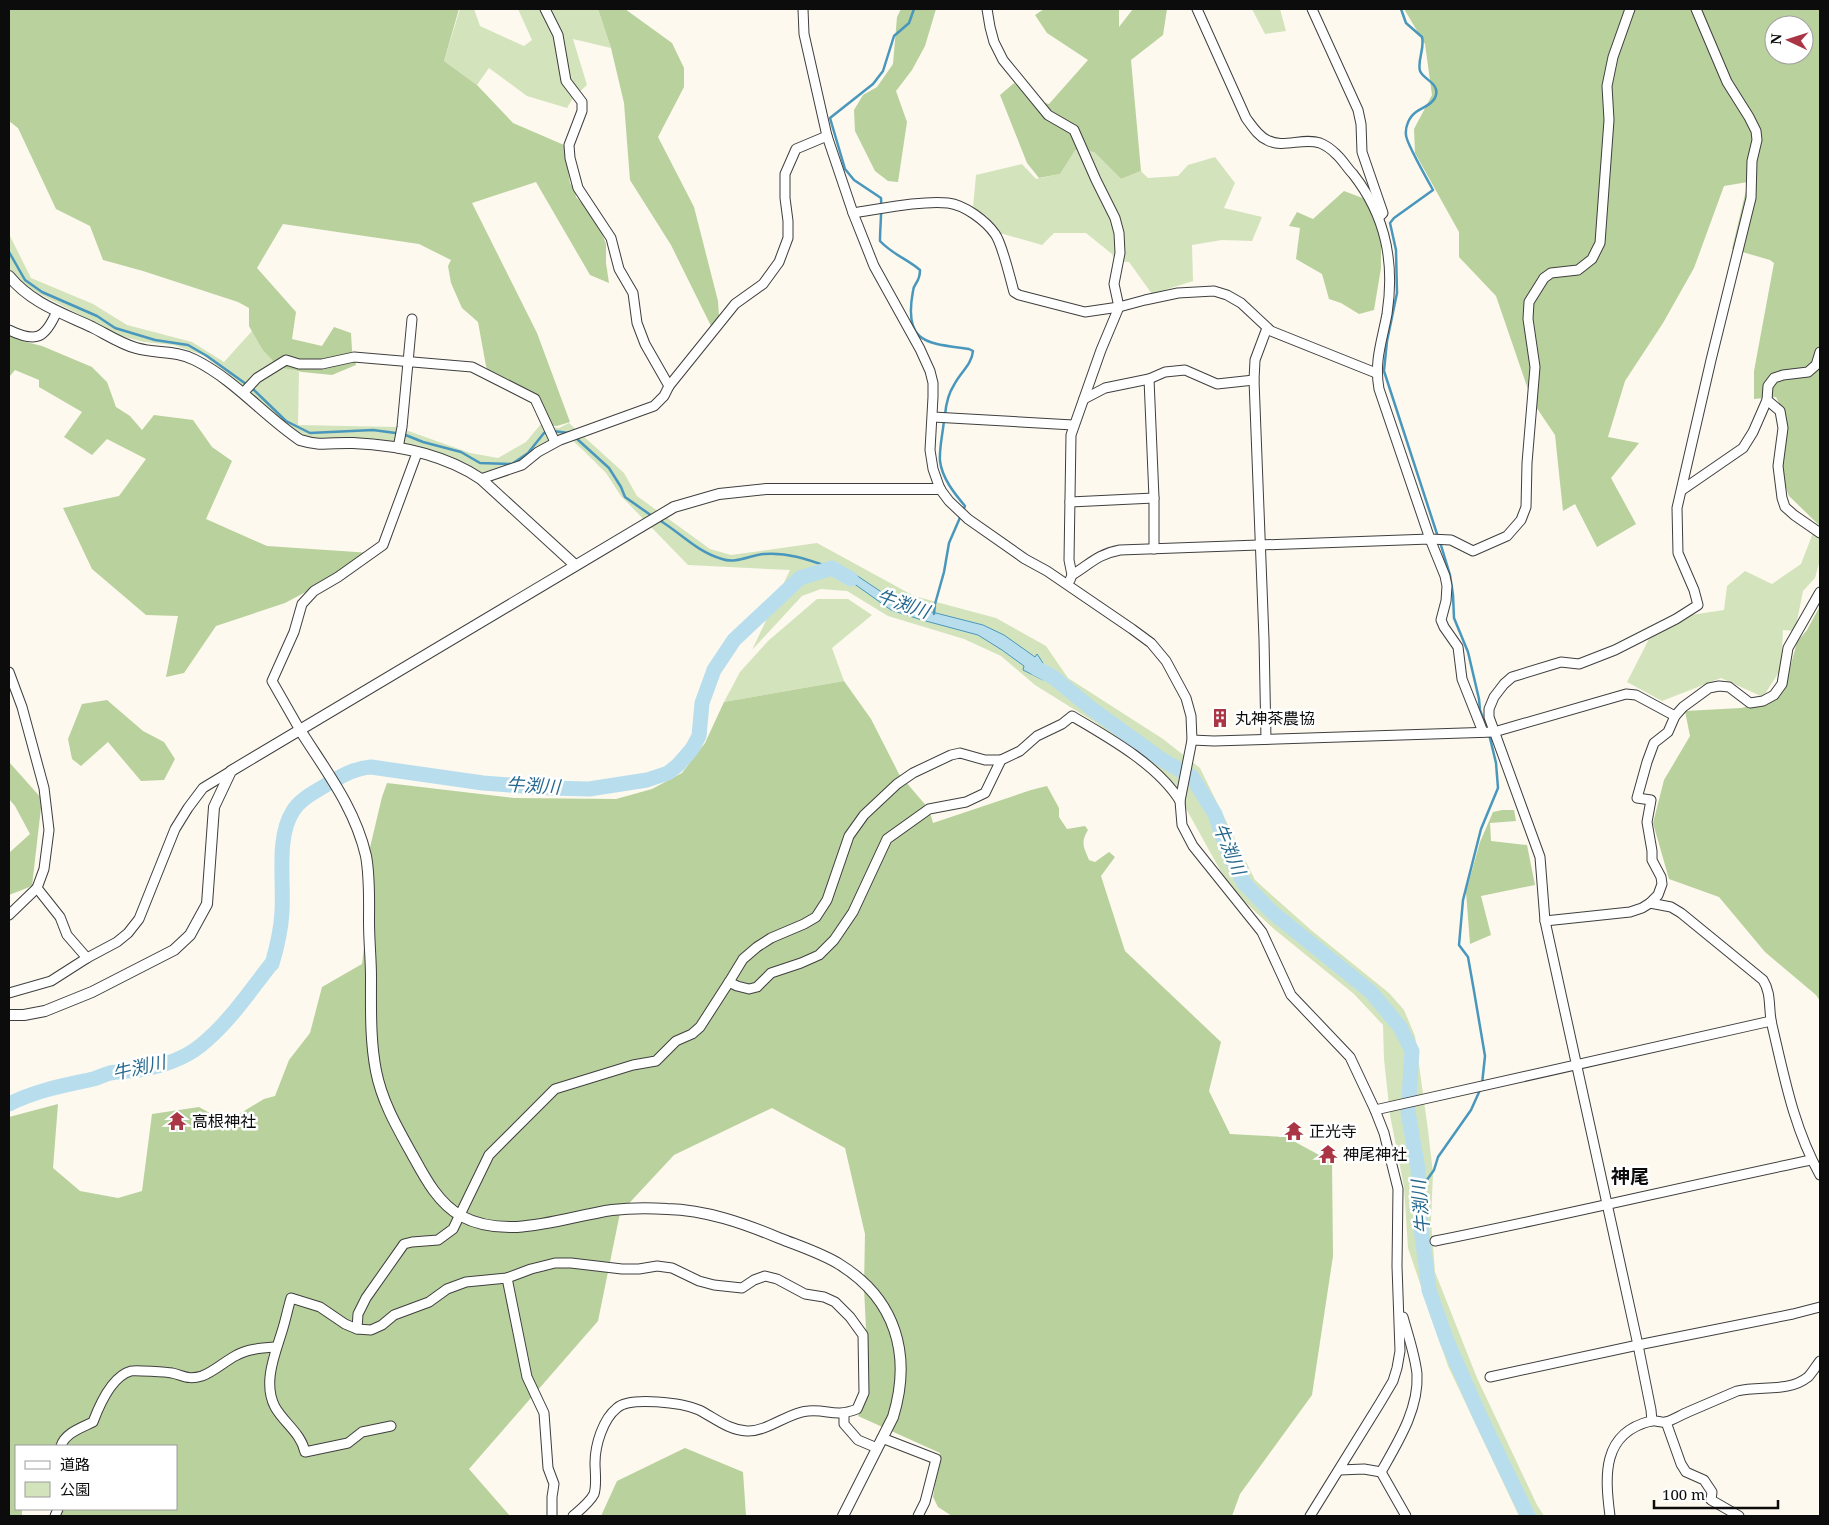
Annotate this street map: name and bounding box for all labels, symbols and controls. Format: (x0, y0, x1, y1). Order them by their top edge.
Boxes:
north arrow (1764, 15, 1814, 65)
text: N (1766, 33, 1785, 45)
water label: 牛渕川 (874, 583, 935, 624)
building icon: 丸神茶農協 (1209, 707, 1231, 729)
place label: 丸神茶農協 (1235, 707, 1315, 729)
water label: 牛渕川 (505, 772, 563, 799)
water label: 牛渕川 (1208, 819, 1252, 880)
water label: 牛渕川 (110, 1049, 170, 1085)
temple icon: 高根神社 (166, 1110, 188, 1132)
place label: 高根神社 (192, 1110, 256, 1132)
temple icon: 正光寺 (1283, 1120, 1305, 1142)
place label: 正光寺 (1309, 1120, 1357, 1142)
temple icon: 神尾神社 (1317, 1143, 1339, 1165)
place label: 神尾神社 (1343, 1143, 1407, 1165)
district label: 神尾 (1611, 1163, 1649, 1189)
water label: 牛渕川 (1406, 1177, 1434, 1235)
legend (15, 1445, 178, 1510)
text: 道路 (60, 1454, 90, 1474)
scale bar (1654, 1478, 1778, 1510)
text: 公園 (60, 1479, 90, 1499)
text: 100 m (1662, 1484, 1705, 1504)

